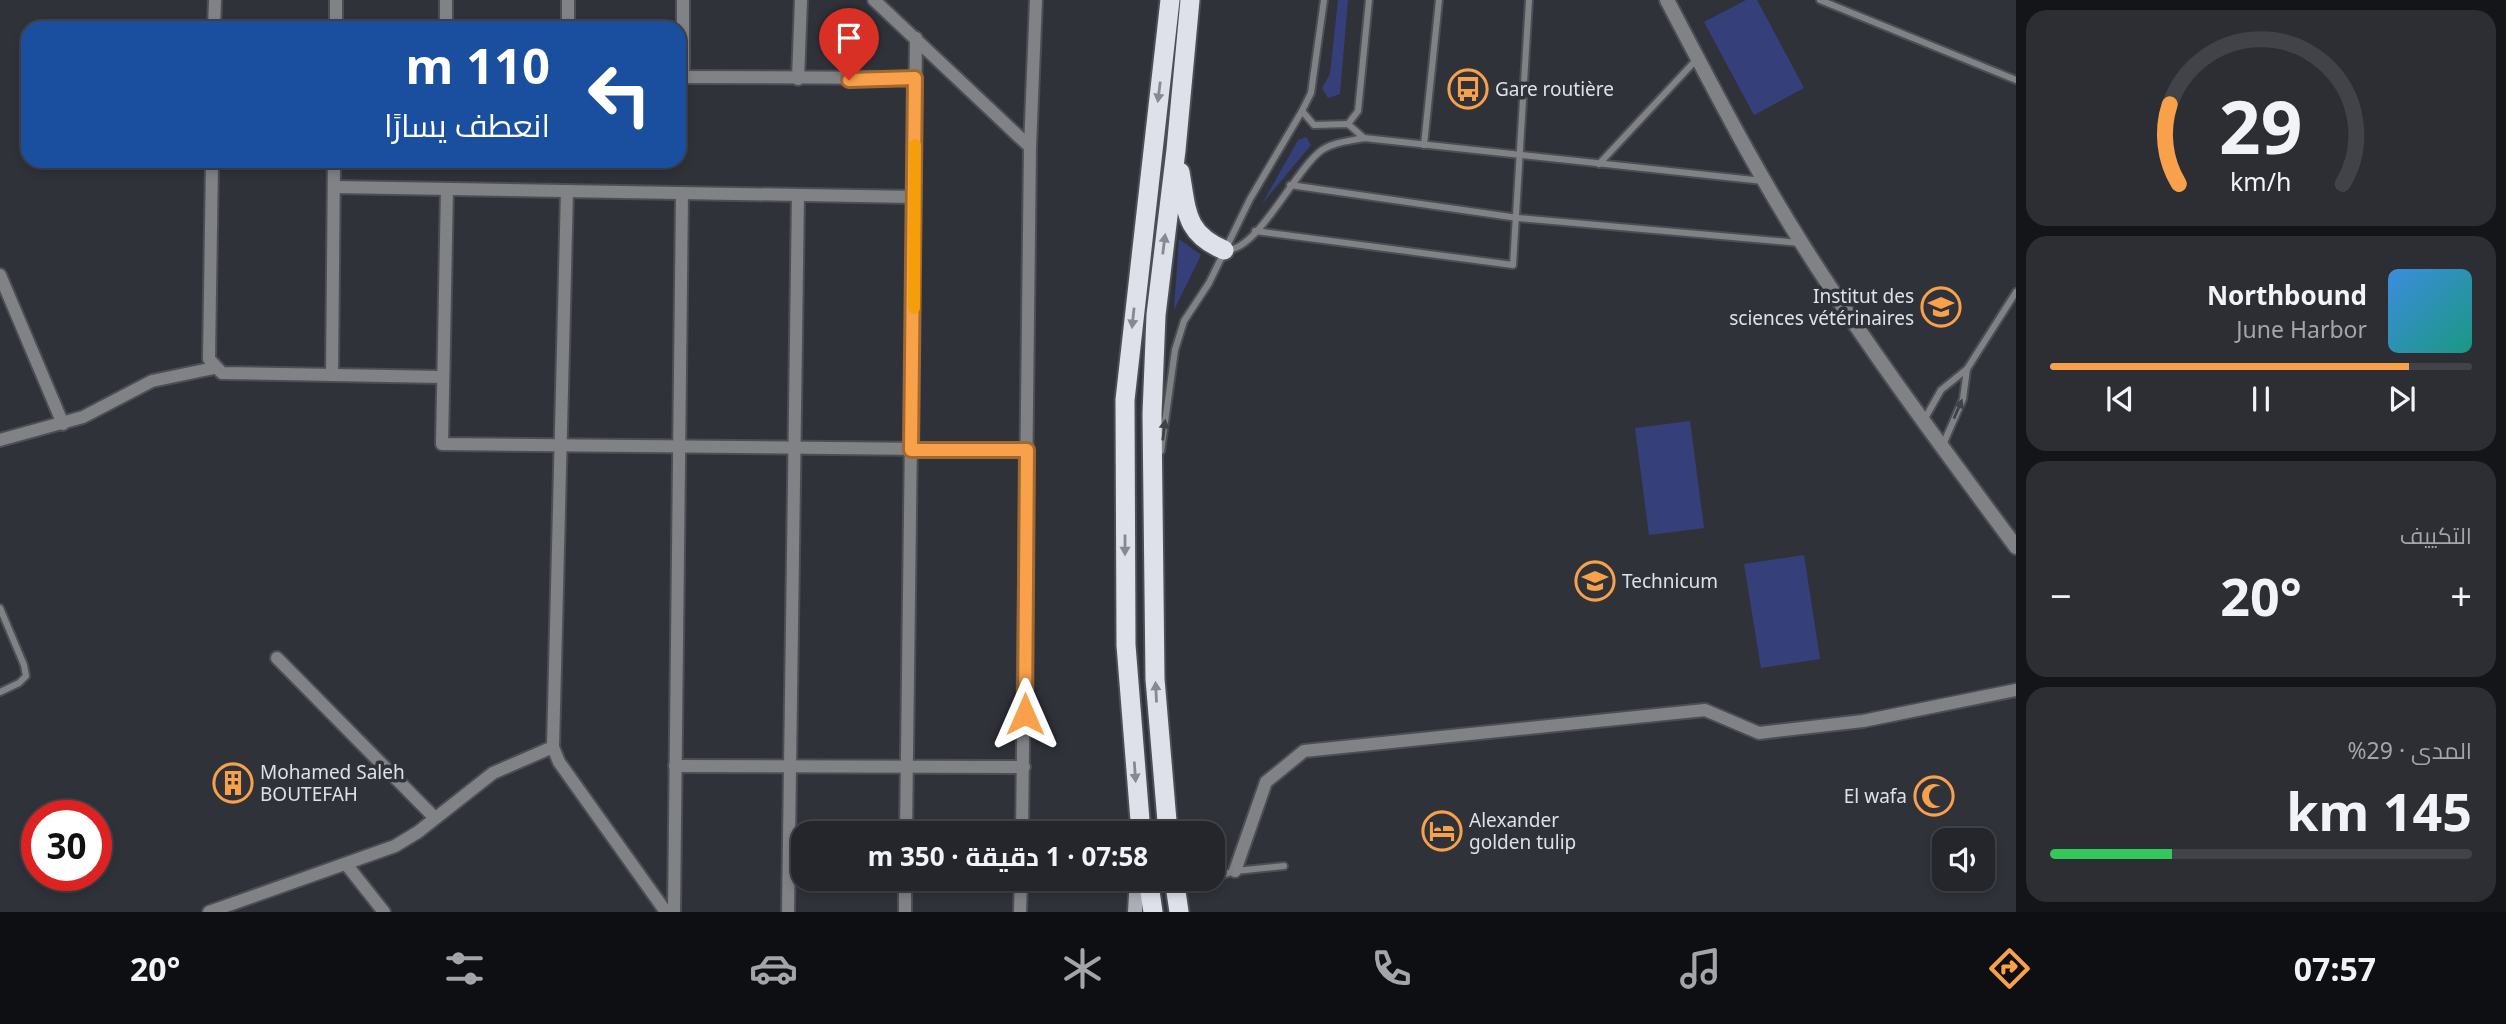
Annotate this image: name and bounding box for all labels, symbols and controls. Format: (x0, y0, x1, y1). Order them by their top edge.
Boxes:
pin (819, 8, 879, 80)
icon: arrive (830, 19, 868, 57)
text: 110 m (405, 32, 550, 98)
icon: left (574, 49, 665, 140)
bus stop icon: Gare routière (1447, 68, 1489, 110)
place label: Gare routière (1495, 76, 1614, 102)
text: 29 (2219, 76, 2303, 175)
one-way arrow (1154, 81, 1165, 103)
text: انعطف يسارًا (384, 103, 550, 146)
text: km/h (2230, 164, 2292, 198)
one-way arrow (1159, 233, 1170, 255)
text: Northbound (2207, 277, 2367, 313)
place label: Institut des sciences vétérinaires (1729, 283, 1914, 331)
school or university icon: Institut des sciences vétérinaires (1920, 286, 1962, 328)
one-way arrow (1128, 307, 1139, 329)
text: June Harbor (2236, 313, 2367, 345)
icon: previous (2101, 380, 2139, 418)
icon: pause (2242, 380, 2280, 418)
icon: next (2383, 380, 2421, 418)
one-way arrow (1952, 399, 1964, 419)
one-way arrow (1158, 419, 1169, 441)
text: التكييف (2400, 519, 2472, 551)
one-way arrow (1119, 535, 1131, 557)
school or university icon: Technicum (1574, 560, 1616, 602)
text: 20° (2220, 560, 2302, 631)
place label: Technicum (1622, 568, 1718, 594)
text: − (2050, 569, 2072, 621)
text: + (2450, 569, 2472, 621)
position arrow (988, 677, 1062, 751)
one-way arrow (1150, 681, 1161, 703)
text: المدى · 29% (2347, 734, 2472, 766)
place label: Mohamed Saleh BOUTEFAH (260, 759, 405, 807)
building icon: Mohamed Saleh BOUTEFAH (212, 762, 254, 804)
one-way arrow (1130, 762, 1141, 784)
mosque icon: El wafa (1913, 775, 1955, 817)
text: 145 km (2286, 775, 2472, 846)
place label: El wafa (1844, 783, 1907, 809)
speed limit sign: 30 (21, 800, 112, 891)
place label: Alexander golden tulip (1469, 807, 1576, 855)
hotel icon: Alexander golden tulip (1421, 810, 1463, 852)
map controls (1932, 828, 1995, 891)
button: sound (1932, 828, 1995, 891)
text: 07:58 · 1 دقيقة · 350 m (868, 838, 1148, 874)
icon: filters (440, 944, 489, 993)
icon: car (749, 944, 798, 993)
icon: climate (1058, 944, 1107, 993)
icon: phone (1367, 944, 1416, 993)
icon: music (1676, 944, 1725, 993)
icon: directions (1985, 944, 2034, 993)
text: 20° (130, 947, 180, 990)
text: 07:57 (2294, 947, 2376, 990)

